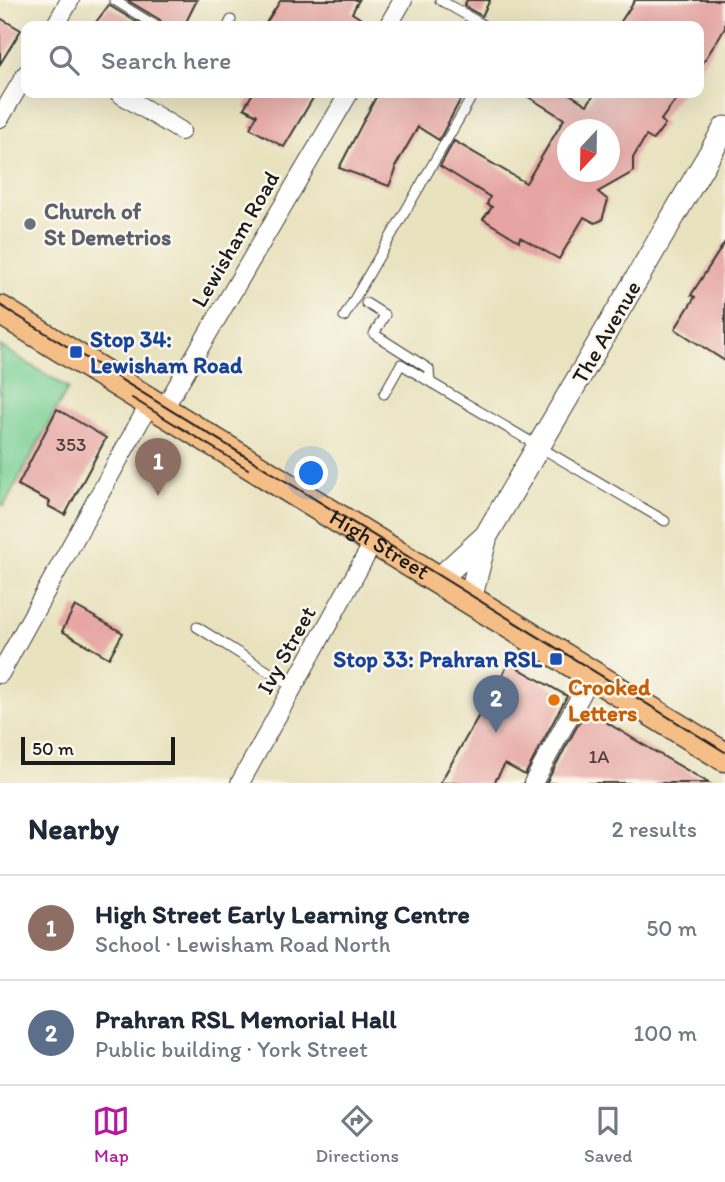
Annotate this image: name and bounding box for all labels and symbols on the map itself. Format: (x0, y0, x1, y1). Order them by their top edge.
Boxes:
north arrow (557, 119, 620, 182)
street label: Lewisham Road (185, 166, 285, 312)
place label: Church of St Demetrios (44, 197, 171, 251)
marker: Church of St Demetrios (22, 216, 38, 232)
street label: The Avenue (565, 275, 647, 389)
place label: Stop 34: Lewisham Road (90, 325, 243, 379)
marker: Stop 34: Lewisham Road (68, 344, 84, 360)
house number: 353 (56, 433, 86, 456)
pin: 1 (135, 438, 181, 496)
your location (294, 456, 328, 490)
street label: High Street (325, 503, 435, 586)
street label: Ivy Street (250, 601, 322, 699)
place label: Stop 33: Prahran RSL (333, 645, 542, 673)
marker: Stop 33: Prahran RSL (548, 651, 564, 667)
place label: Crooked Letters (568, 673, 651, 727)
pin: 2 (473, 675, 519, 733)
marker: Crooked Letters (546, 692, 562, 708)
scale bar (21, 734, 175, 766)
house number: 1A (589, 745, 609, 768)

